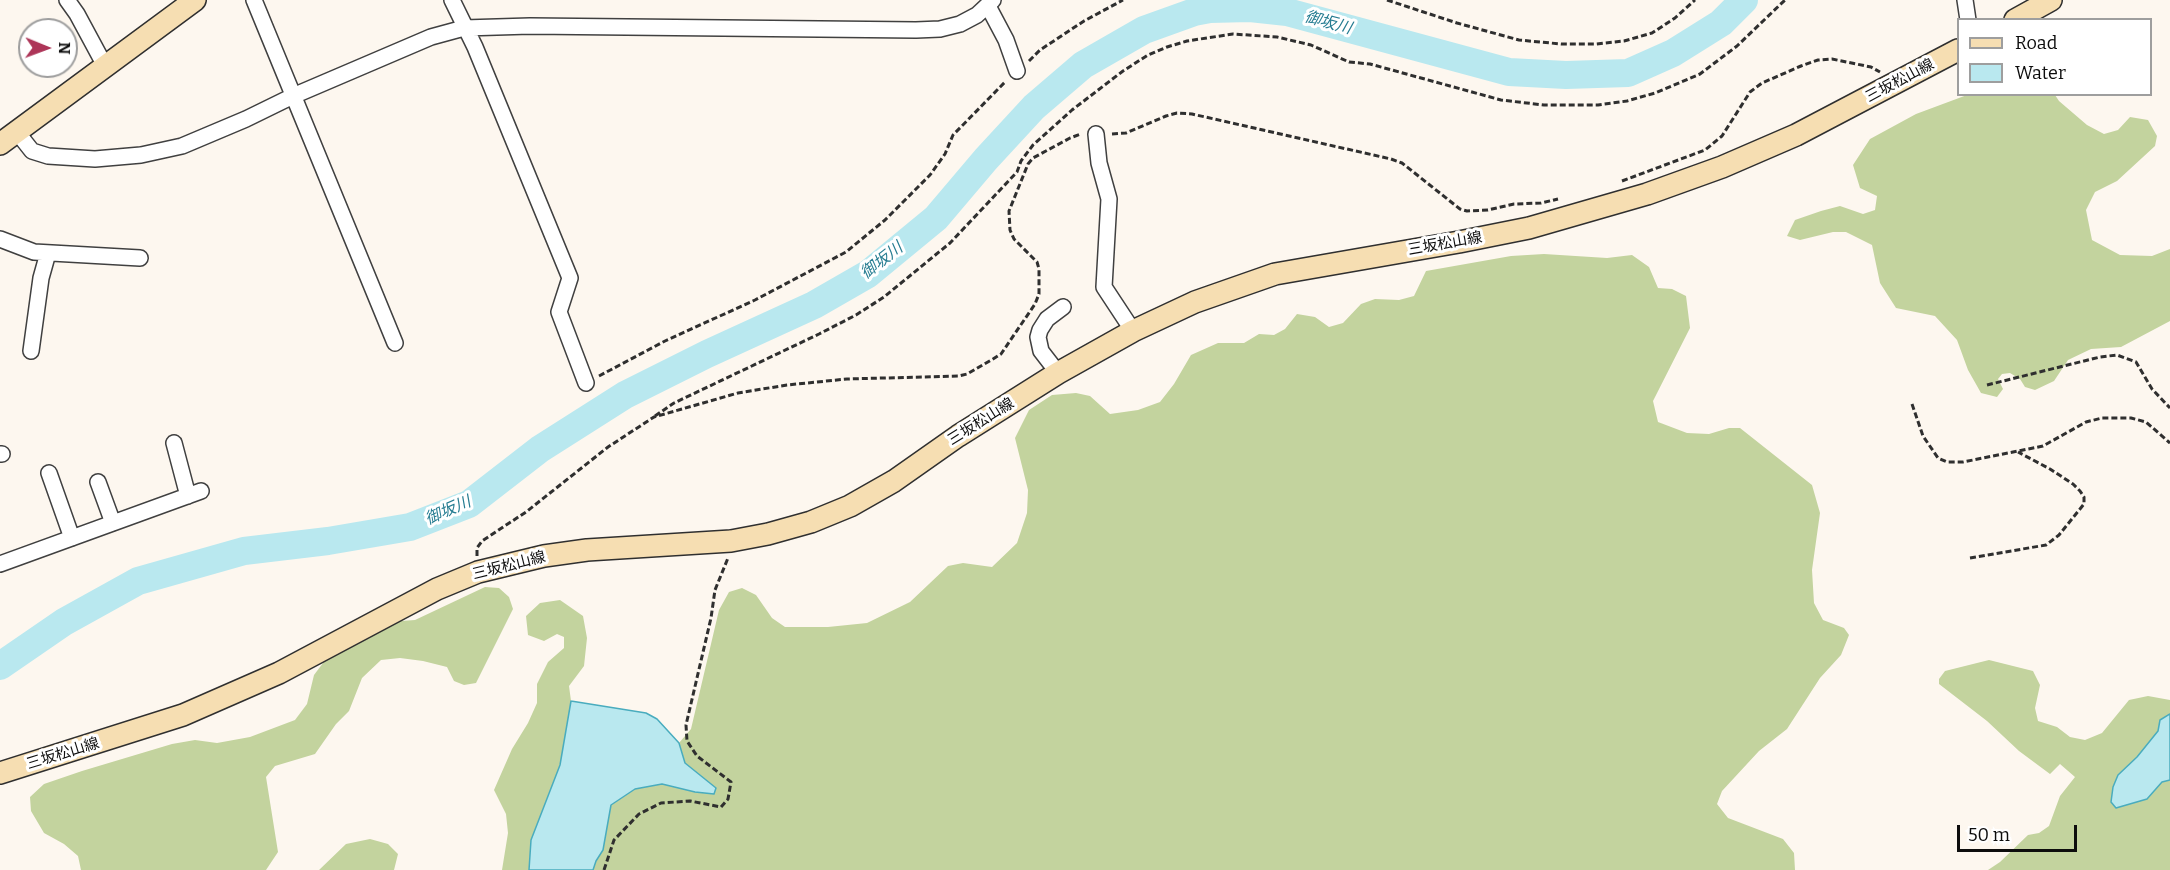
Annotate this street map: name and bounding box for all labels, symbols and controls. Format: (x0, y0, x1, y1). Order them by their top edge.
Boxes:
water label: 御坂川 (1302, 8, 1354, 38)
north arrow (18, 18, 78, 78)
legend (1957, 18, 2152, 96)
text: Road (2015, 32, 2057, 54)
text: N (55, 42, 74, 55)
street label: 三坂松山線 (1863, 55, 1937, 107)
text: Water (2015, 62, 2066, 84)
street label: 三坂松山線 (1407, 229, 1483, 259)
water label: 御坂川 (857, 239, 907, 283)
street label: 三坂松山線 (944, 394, 1018, 450)
water label: 御坂川 (422, 492, 474, 530)
street label: 三坂松山線 (470, 548, 548, 584)
street label: 三坂松山線 (25, 734, 101, 774)
scale bar (1960, 813, 2080, 851)
text: 50 m (1968, 824, 2010, 846)

